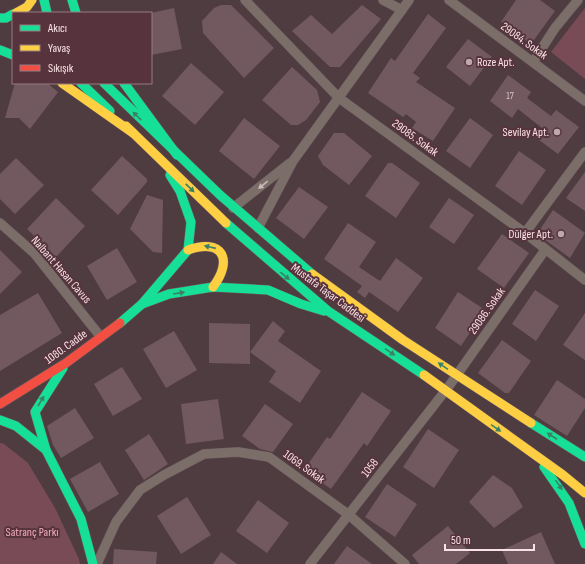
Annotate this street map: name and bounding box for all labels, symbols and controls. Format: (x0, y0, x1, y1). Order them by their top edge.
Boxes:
legend (12, 12, 152, 84)
street label: 29084. Sokak (498, 19, 551, 63)
text: Akıcı (47, 21, 67, 36)
text: Yavaş (48, 41, 70, 56)
place label: Roze Apt. (477, 55, 515, 70)
marker: Roze Apt. (464, 57, 474, 67)
text: Sıkışık (48, 61, 74, 76)
house number: 17 (506, 90, 514, 102)
one-way arrow (132, 111, 142, 121)
street label: 29085. Sokak (389, 116, 441, 160)
place label: Sevilay Apt. (503, 125, 549, 140)
marker: Sevilay Apt. (552, 127, 562, 137)
one-way arrow (257, 181, 268, 189)
one-way arrow (185, 183, 195, 193)
place label: Dülger Apt. (509, 227, 553, 242)
marker: Dülger Apt. (556, 229, 566, 239)
street label: Nalbant Hasan Cavus (28, 233, 94, 307)
one-way arrow (203, 244, 216, 250)
street label: Mustafa Taşar Caddesi (288, 260, 368, 326)
one-way arrow (280, 271, 291, 280)
street label: 29086. Sokak (465, 284, 509, 337)
one-way arrow (173, 290, 185, 296)
street label: 1080. Cadde (42, 326, 90, 367)
one-way arrow (385, 348, 395, 356)
one-way arrow (438, 362, 448, 370)
one-way arrow (38, 395, 45, 407)
one-way arrow (491, 424, 501, 432)
one-way arrow (547, 432, 557, 440)
street label: 1069. Sokak (280, 447, 328, 487)
street label: 1058 (358, 456, 382, 480)
one-way arrow (555, 480, 563, 490)
park label: Satranç Parkı (6, 525, 58, 540)
scale bar (445, 526, 534, 552)
text: 50 m (451, 533, 471, 548)

